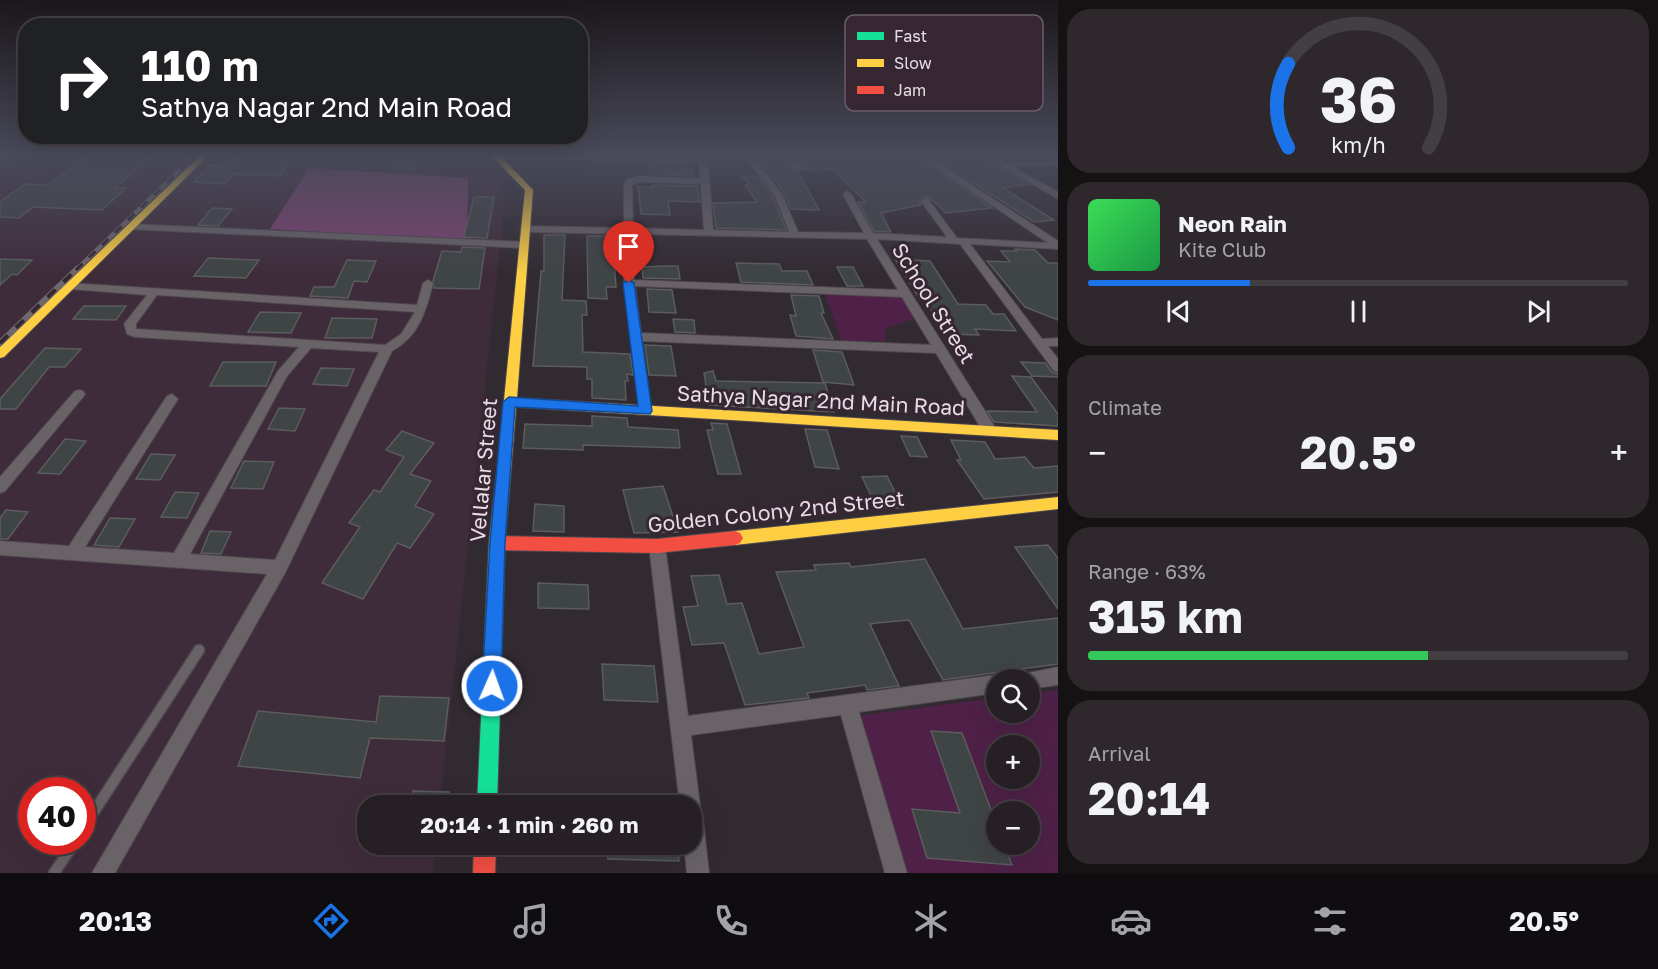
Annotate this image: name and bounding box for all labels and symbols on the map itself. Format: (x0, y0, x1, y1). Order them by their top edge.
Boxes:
legend (845, 15, 1043, 111)
text: Fast (894, 26, 927, 46)
text: Slow (894, 53, 932, 73)
text: Jam (894, 80, 926, 100)
pin (603, 221, 654, 283)
street label: School Street (887, 238, 981, 368)
street label: Sathya Nagar 2nd Main Road (676, 379, 966, 421)
street label: Vellalar Street (464, 397, 502, 543)
street label: Golden Colony 2nd Street (646, 485, 906, 537)
position arrow (460, 654, 524, 718)
speed limit sign: 40 (18, 777, 96, 855)

